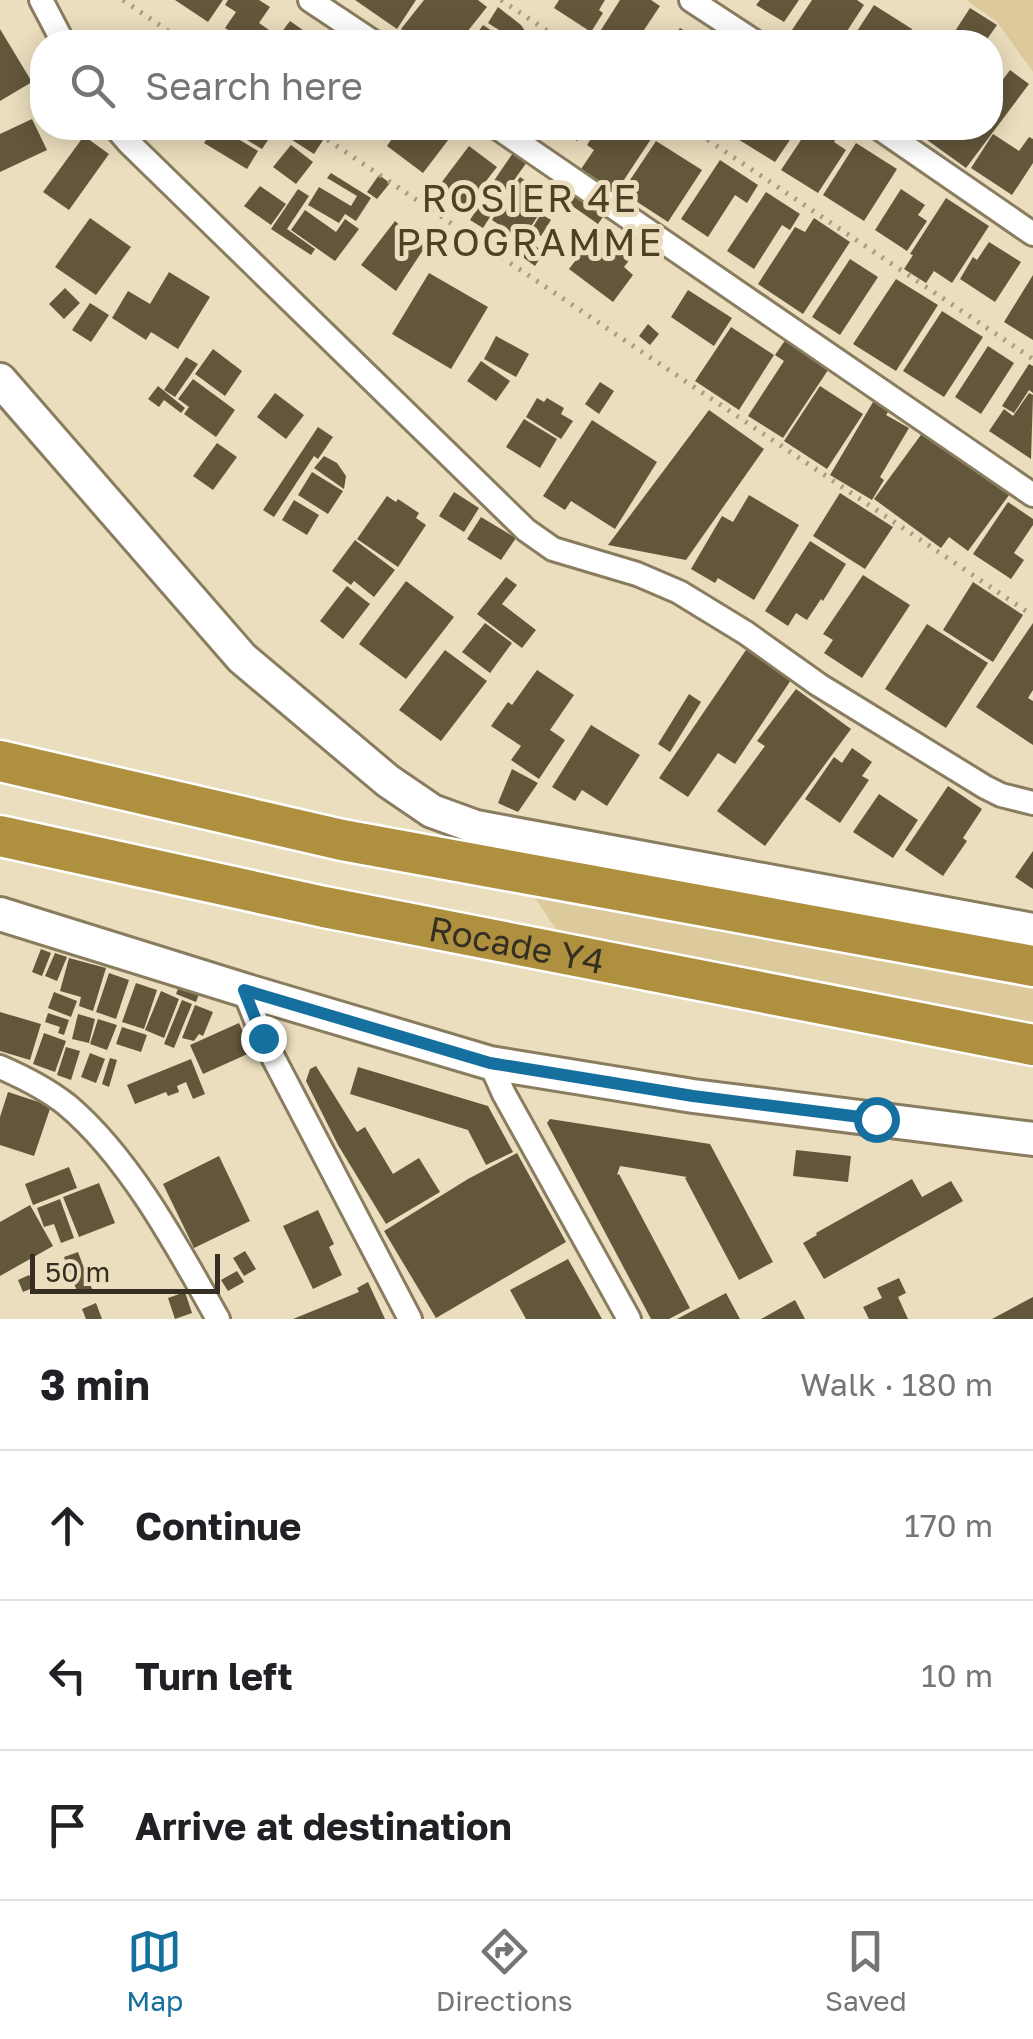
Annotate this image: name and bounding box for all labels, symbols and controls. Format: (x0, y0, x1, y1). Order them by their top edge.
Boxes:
search box (30, 30, 1003, 140)
icon: search (65, 58, 120, 113)
text: Search here (145, 63, 363, 108)
district label: ROSIER 4E PROGRAMME (396, 175, 664, 264)
street label: Rocade Y4 (425, 907, 608, 982)
route end (241, 1016, 287, 1062)
route start (854, 1097, 900, 1143)
scale bar (30, 1249, 220, 1294)
text: 50 m (45, 1255, 110, 1288)
text: 3 min (40, 1359, 150, 1409)
text: Walk · 180 m (800, 1365, 993, 1403)
icon: ahead (40, 1498, 95, 1553)
text: Continue (135, 1503, 301, 1548)
text: 170 m (904, 1506, 993, 1544)
icon: left (40, 1648, 95, 1703)
text: Turn left (135, 1653, 293, 1698)
text: 10 m (921, 1656, 993, 1694)
icon: arrive (40, 1798, 95, 1853)
text: Arrive at destination (135, 1803, 512, 1848)
tab: Map (126, 1924, 183, 2017)
tab: Directions (436, 1924, 573, 2017)
tab: Saved (825, 1924, 907, 2017)

